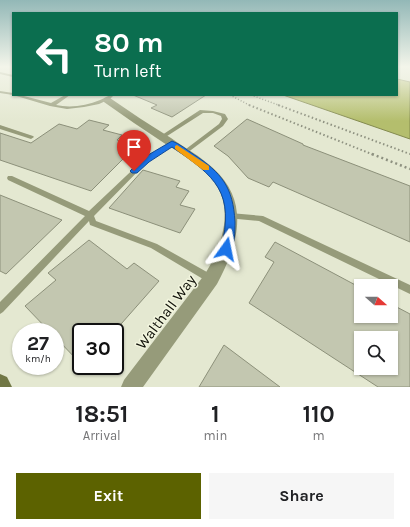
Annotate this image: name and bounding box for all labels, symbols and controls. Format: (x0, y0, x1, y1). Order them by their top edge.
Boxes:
text: 80 m (94, 26, 163, 59)
icon: left (28, 28, 80, 80)
text: Turn left (94, 60, 162, 82)
pin (117, 130, 151, 171)
icon: arrive (123, 136, 145, 158)
position arrow (205, 228, 247, 270)
street label: Walthall Way (132, 271, 200, 353)
north arrow (354, 279, 398, 323)
map controls (354, 279, 398, 375)
speed limit sign: 30 (72, 323, 124, 375)
button: search (354, 331, 398, 375)
text: 27 (27, 332, 49, 355)
text: km/h (25, 353, 51, 365)
text: 18:51 (75, 400, 128, 428)
text: 1 (211, 400, 220, 428)
text: 110 (302, 400, 335, 428)
text: Arrival (83, 428, 121, 443)
text: min (203, 428, 227, 443)
text: m (313, 428, 325, 443)
button: Exit (16, 473, 201, 519)
button: Share (209, 473, 394, 519)

